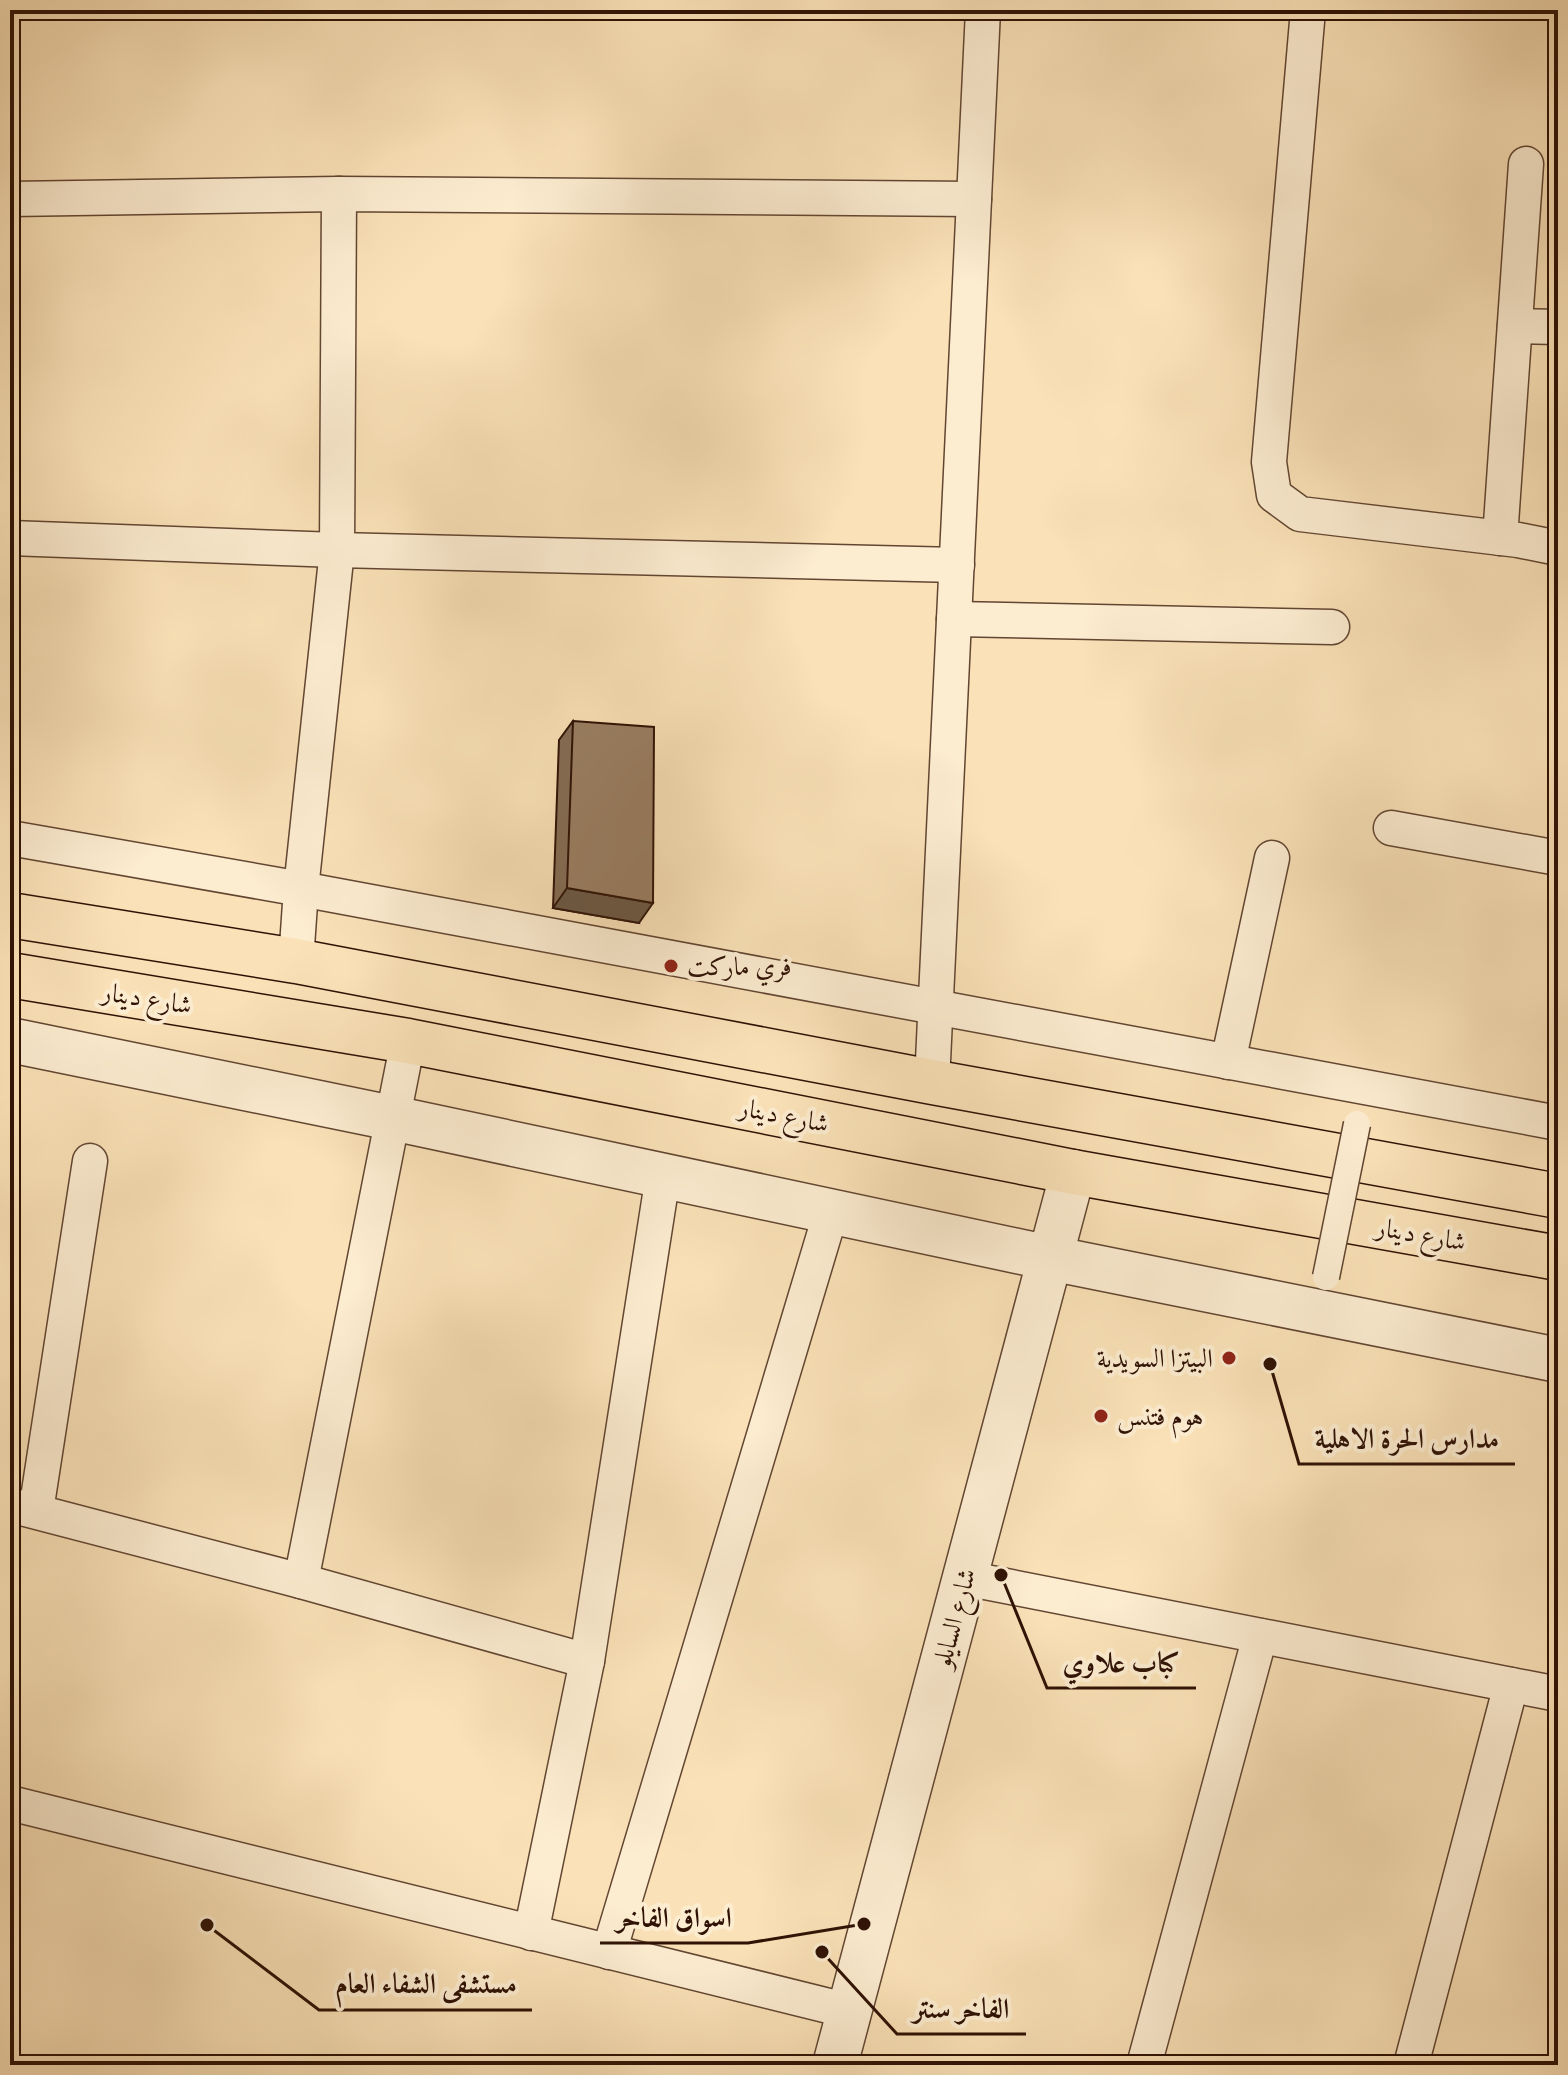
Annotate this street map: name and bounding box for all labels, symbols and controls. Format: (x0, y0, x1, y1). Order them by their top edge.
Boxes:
place label: فري ماركت (687, 951, 792, 987)
marker: فري ماركت (662, 957, 680, 975)
street label: شارع دينار (96, 976, 194, 1027)
street label: شارع دينار (732, 1091, 831, 1145)
street label: شارع دينار (1370, 1211, 1468, 1264)
place label: البيتزا السويدية (1097, 1343, 1213, 1375)
marker: البيتزا السويدية (1220, 1349, 1238, 1367)
place label: هوم فتنس (1117, 1401, 1203, 1439)
marker: هوم فتنس (1092, 1407, 1110, 1425)
callout: مدارس الحرة الاهلية (1299, 1412, 1515, 1464)
text: مدارس الحرة الاهلية (1315, 1422, 1499, 1457)
street label: شارع السايلو (926, 1565, 988, 1676)
callout: كباب علاوي (1047, 1636, 1196, 1688)
text: كباب علاوي (1062, 1646, 1180, 1685)
callout: اسواق الفاخر (600, 1891, 748, 1943)
text: اسواق الفاخر (613, 1901, 732, 1935)
callout: مستشفى الشفاء العام (319, 1958, 532, 2010)
text: مستشفى الشفاء العام (335, 1967, 517, 2008)
callout: الفاخر سنتر (897, 1982, 1026, 2034)
text: الفاخر سنتر (910, 1992, 1009, 2025)

